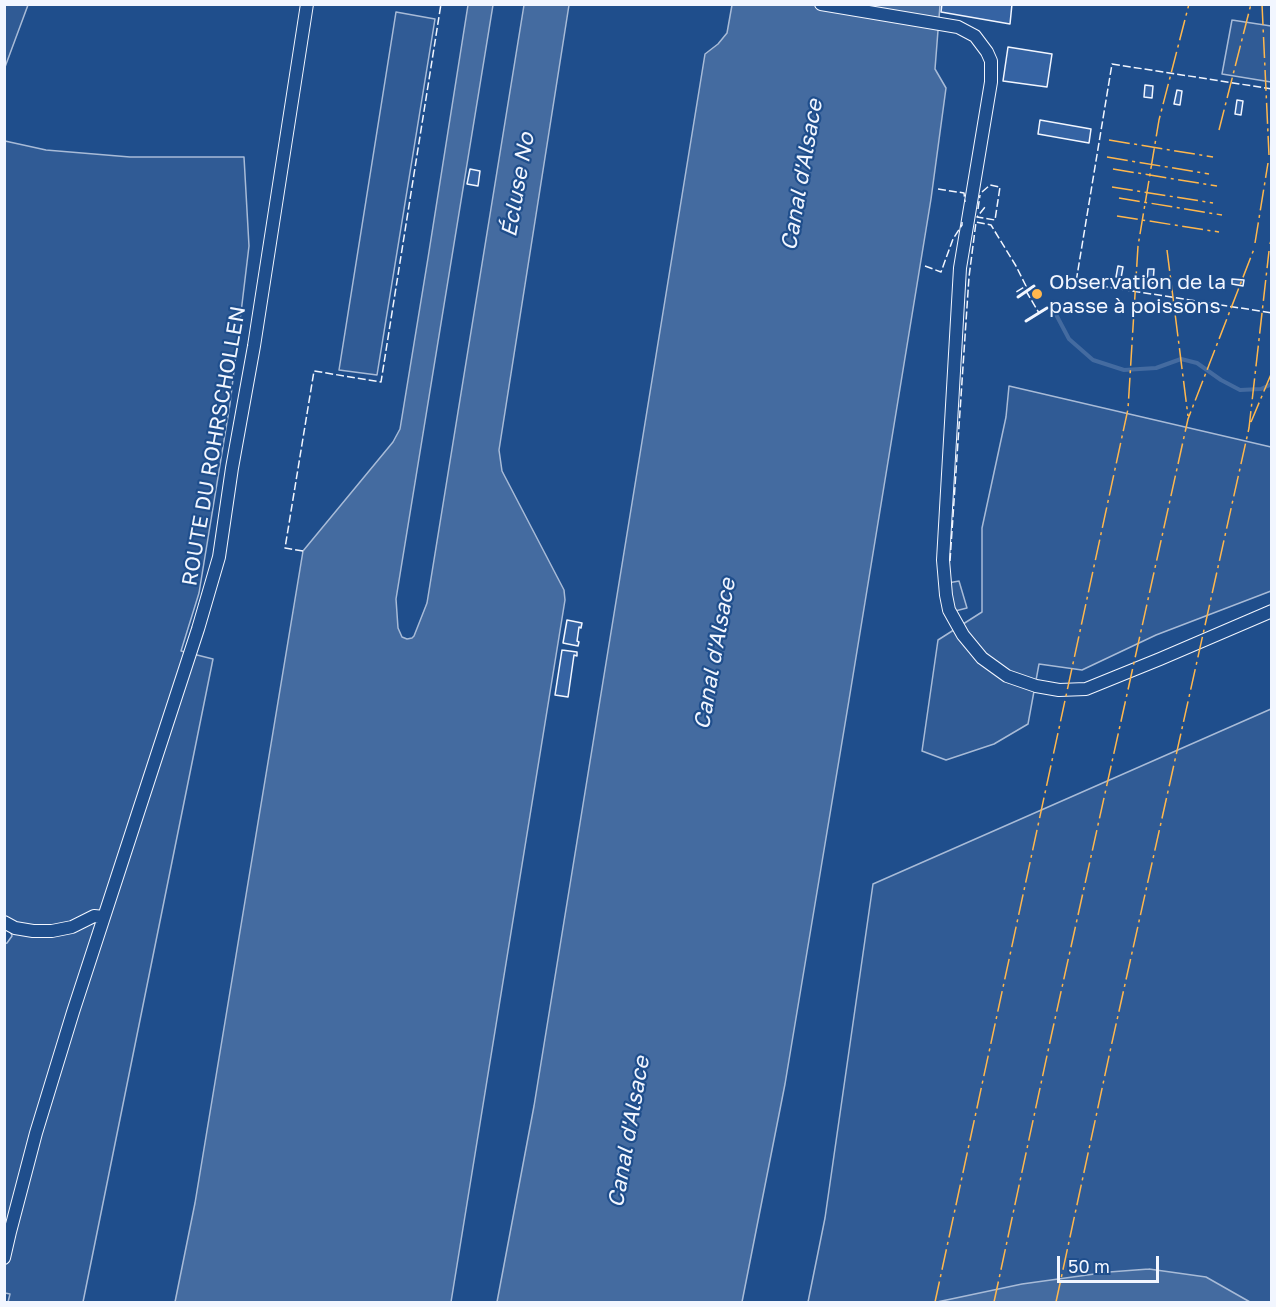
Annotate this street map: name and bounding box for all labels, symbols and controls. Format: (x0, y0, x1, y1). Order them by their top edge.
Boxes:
water label: Canal d'Alsace (776, 98, 828, 252)
water label: Écluse No (496, 131, 540, 239)
place label: Observation de la passe à poissons (1049, 269, 1226, 319)
marker: Observation de la passe à poissons (1030, 287, 1044, 301)
street label: ROUTE DU ROHRSCHOLLEN (177, 304, 251, 588)
water label: Canal d'Alsace (689, 577, 741, 731)
water label: Canal d'Alsace (603, 1055, 655, 1209)
scale bar (1060, 1244, 1162, 1282)
text: 50 m (1068, 1255, 1110, 1277)

